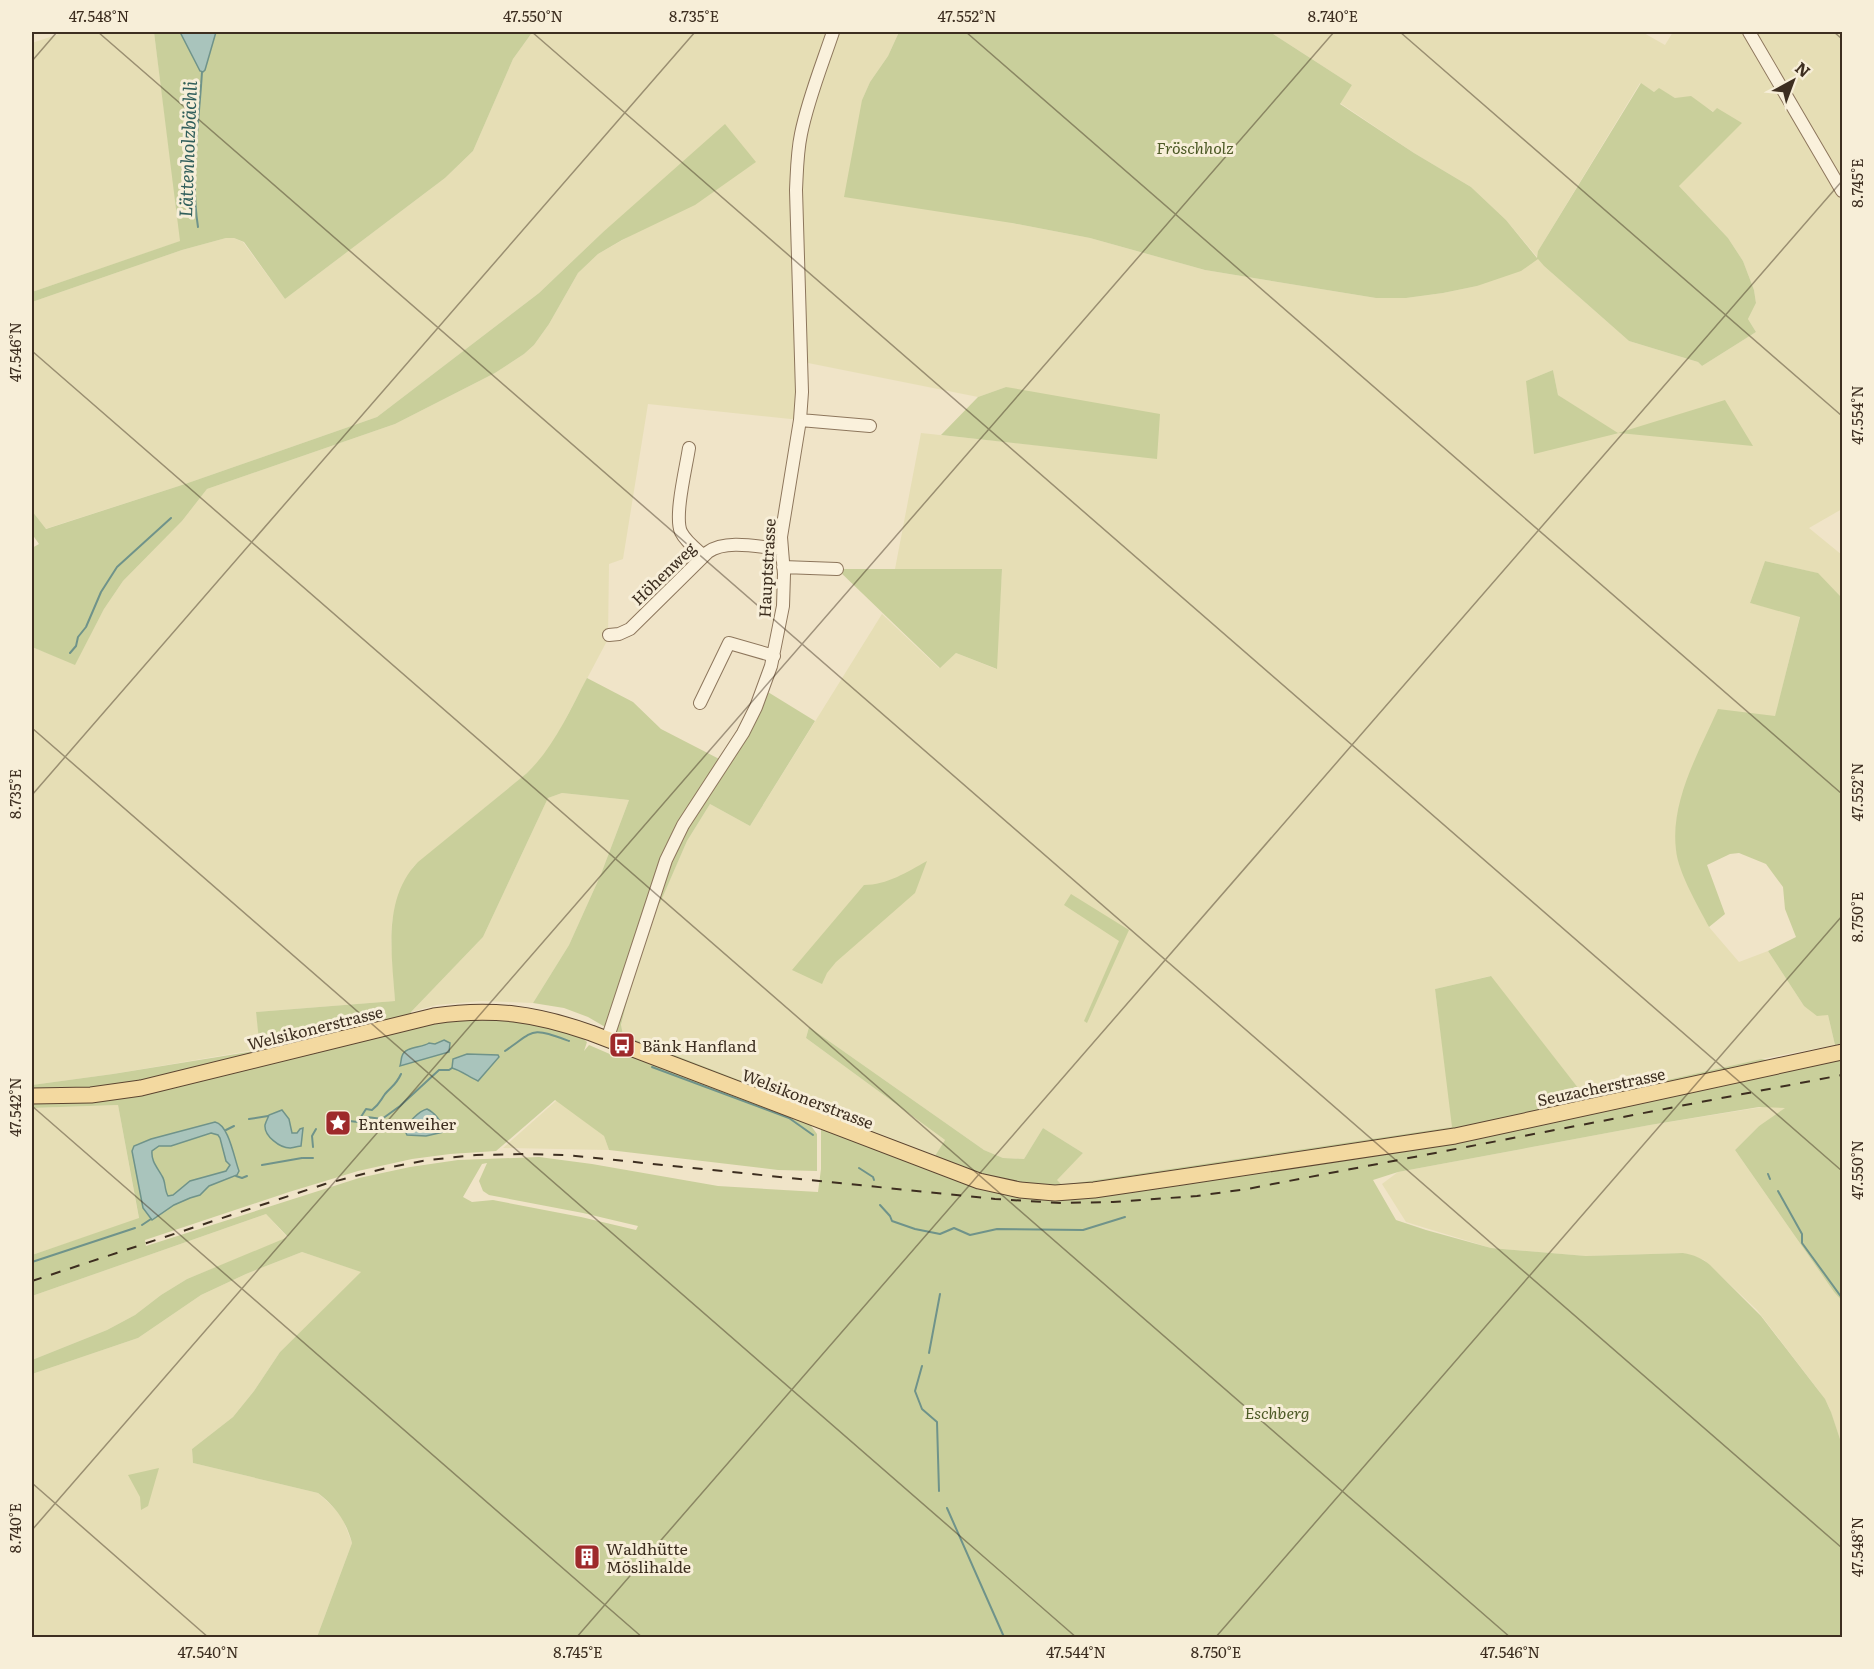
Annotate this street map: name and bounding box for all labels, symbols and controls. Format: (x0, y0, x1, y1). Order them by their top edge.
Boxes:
text: 47.548°N (69, 4, 129, 27)
text: 47.550°N (503, 4, 563, 27)
text: 8.735°E (669, 4, 719, 27)
text: 47.552°N (938, 4, 997, 27)
text: 8.740°E (1308, 4, 1358, 27)
north arrow (1763, 51, 1823, 111)
text: N (1791, 55, 1816, 82)
water label: Lättenholzbächli (171, 80, 203, 218)
park label: Fröschholz (1156, 135, 1234, 159)
text: 8.745°E (1845, 158, 1868, 208)
text: 47.546°N (3, 322, 26, 382)
text: 47.554°N (1845, 385, 1868, 445)
street label: Hauptstrasse (751, 518, 781, 618)
street label: Höhenweg (625, 536, 701, 610)
text: 47.552°N (1845, 763, 1868, 822)
text: 8.735°E (3, 769, 26, 819)
text: 8.750°E (1845, 892, 1868, 942)
street label: Welsikonerstrasse (245, 999, 385, 1055)
bus stop icon: Bänk Hanfland (607, 1030, 637, 1060)
place label: Bänk Hanfland (642, 1033, 757, 1057)
street label: Seuzacherstrasse (1535, 1061, 1667, 1111)
street label: Welsikonerstrasse (739, 1062, 877, 1134)
text: 47.542°N (3, 1077, 26, 1137)
place icon: Entenweiher (323, 1108, 353, 1138)
place label: Entenweiher (358, 1111, 457, 1135)
text: 47.550°N (1845, 1140, 1868, 1200)
park label: Eschberg (1245, 1400, 1309, 1424)
text: 8.740°E (3, 1503, 26, 1553)
text: 47.548°N (1845, 1517, 1868, 1577)
place label: Waldhütte Möslihalde (606, 1536, 691, 1578)
building icon: Waldhütte Möslihalde (572, 1542, 602, 1572)
text: 47.540°N (178, 1640, 238, 1663)
text: 8.745°E (553, 1640, 603, 1663)
text: 47.544°N (1046, 1640, 1106, 1663)
text: 8.750°E (1191, 1640, 1241, 1663)
text: 47.546°N (1480, 1640, 1540, 1663)

